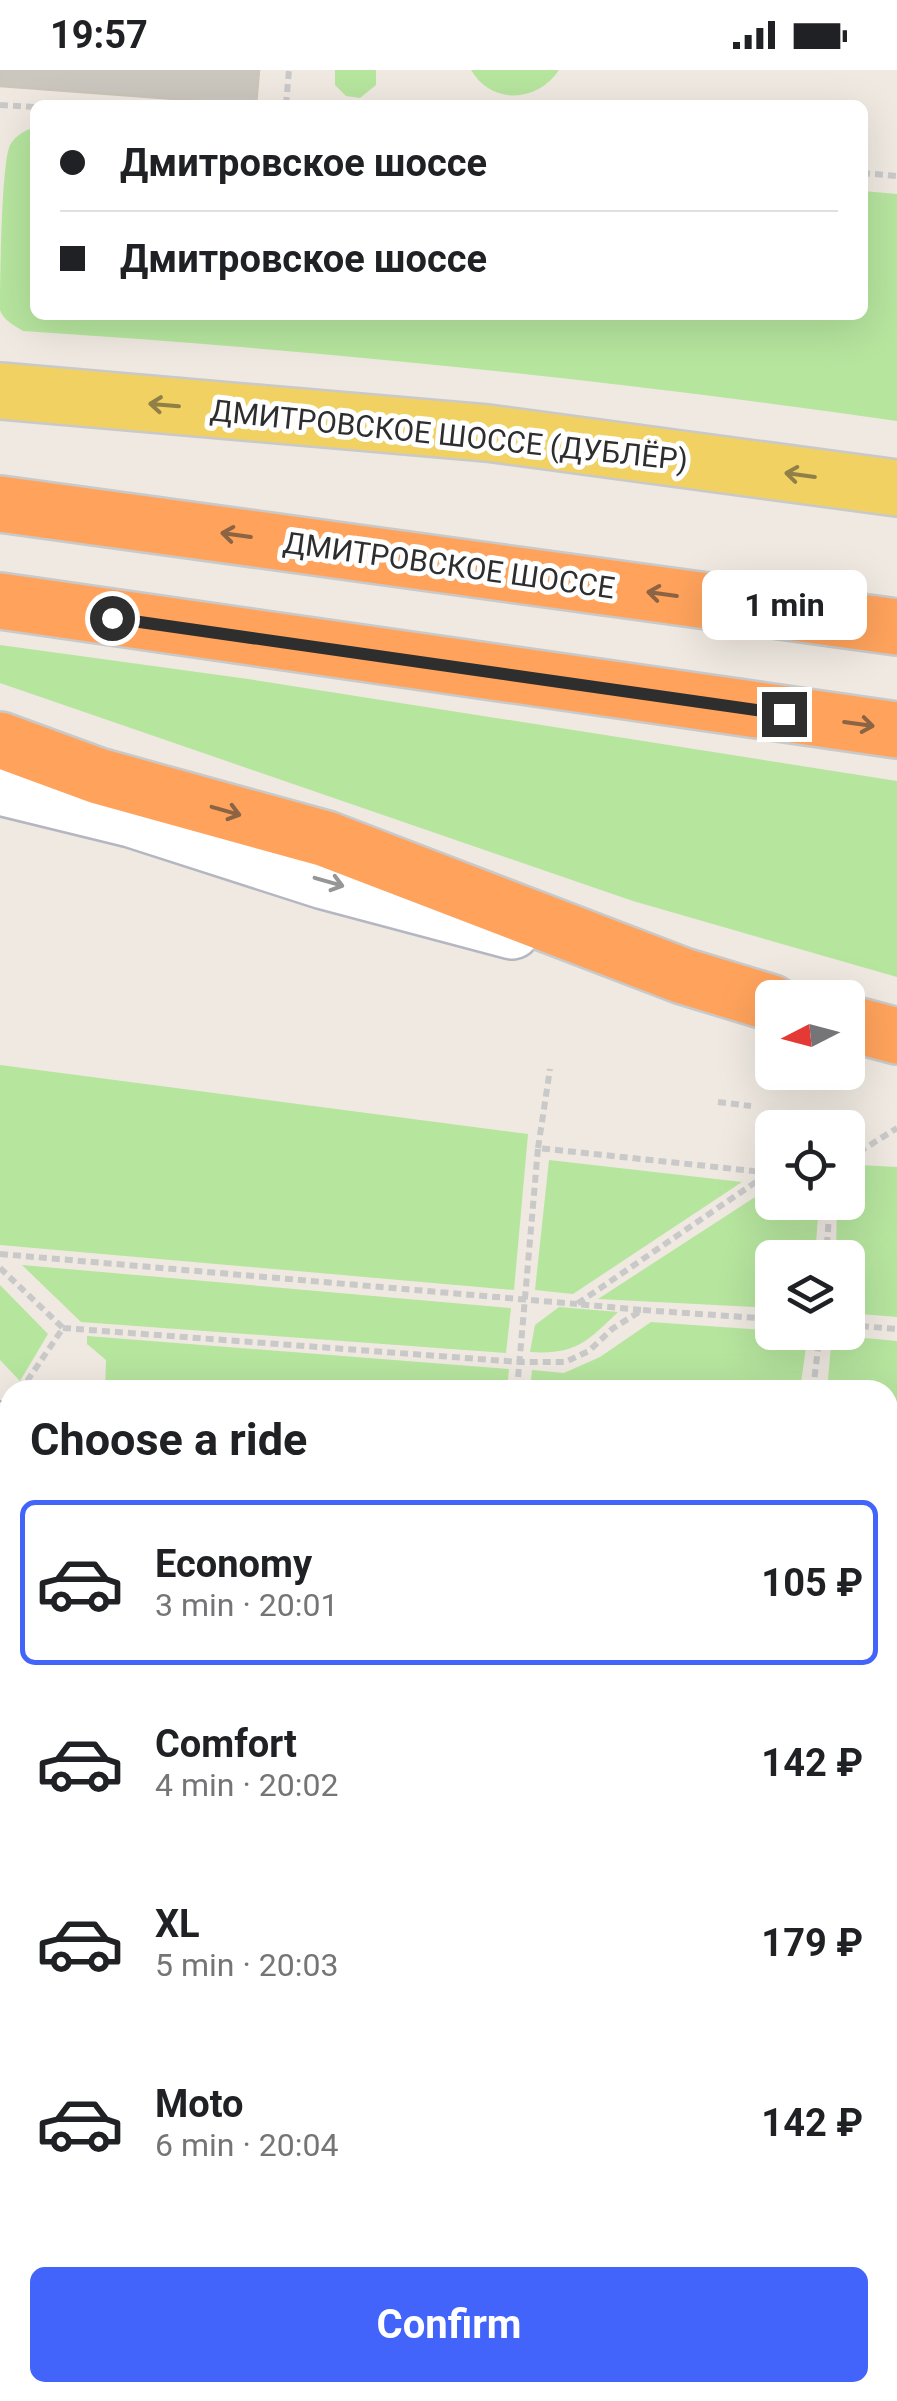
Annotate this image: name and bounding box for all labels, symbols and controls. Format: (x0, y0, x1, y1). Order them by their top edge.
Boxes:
text: 19:57 (50, 13, 148, 57)
text: Дмитровское шоссе (120, 141, 487, 185)
text: Дмитровское шоссе (120, 237, 487, 281)
street label: ДМИТРОВСКОЕ ШОССЕ (ДУБЛЁР) (208, 393, 690, 477)
one-way arrow (149, 396, 181, 415)
one-way arrow (785, 465, 817, 484)
street label: ДМИТРОВСКОЕ ШОССЕ (281, 524, 617, 606)
one-way arrow (220, 526, 253, 544)
callout: 1 min (702, 569, 866, 639)
one-way arrow (646, 584, 679, 602)
text: 1 min (744, 586, 825, 624)
route start (90, 596, 135, 641)
route end (762, 692, 807, 737)
one-way arrow (842, 716, 874, 734)
one-way arrow (210, 803, 241, 822)
one-way arrow (313, 874, 344, 892)
north arrow (755, 980, 865, 1090)
map controls (755, 980, 865, 1350)
button: locate (755, 1110, 865, 1220)
button: layers (755, 1240, 865, 1350)
text: Choose a ride (30, 1413, 307, 1466)
icon: car (35, 1538, 125, 1628)
text: Economy (155, 1542, 312, 1586)
text: 105 ₽ (761, 1561, 863, 1605)
text: 3 min · 20:01 (155, 1586, 338, 1624)
icon: car (35, 1718, 125, 1808)
text: Comfort (155, 1722, 297, 1766)
text: 142 ₽ (761, 1741, 863, 1785)
text: 4 min · 20:02 (155, 1766, 338, 1804)
icon: car (35, 1898, 125, 1988)
text: XL (155, 1902, 200, 1946)
text: 179 ₽ (761, 1921, 863, 1965)
text: 5 min · 20:03 (155, 1946, 338, 1984)
icon: car (35, 2078, 125, 2168)
text: Moto (155, 2082, 244, 2126)
text: 142 ₽ (761, 2101, 863, 2145)
text: 6 min · 20:04 (155, 2126, 338, 2164)
button: Confirm (30, 2267, 868, 2382)

